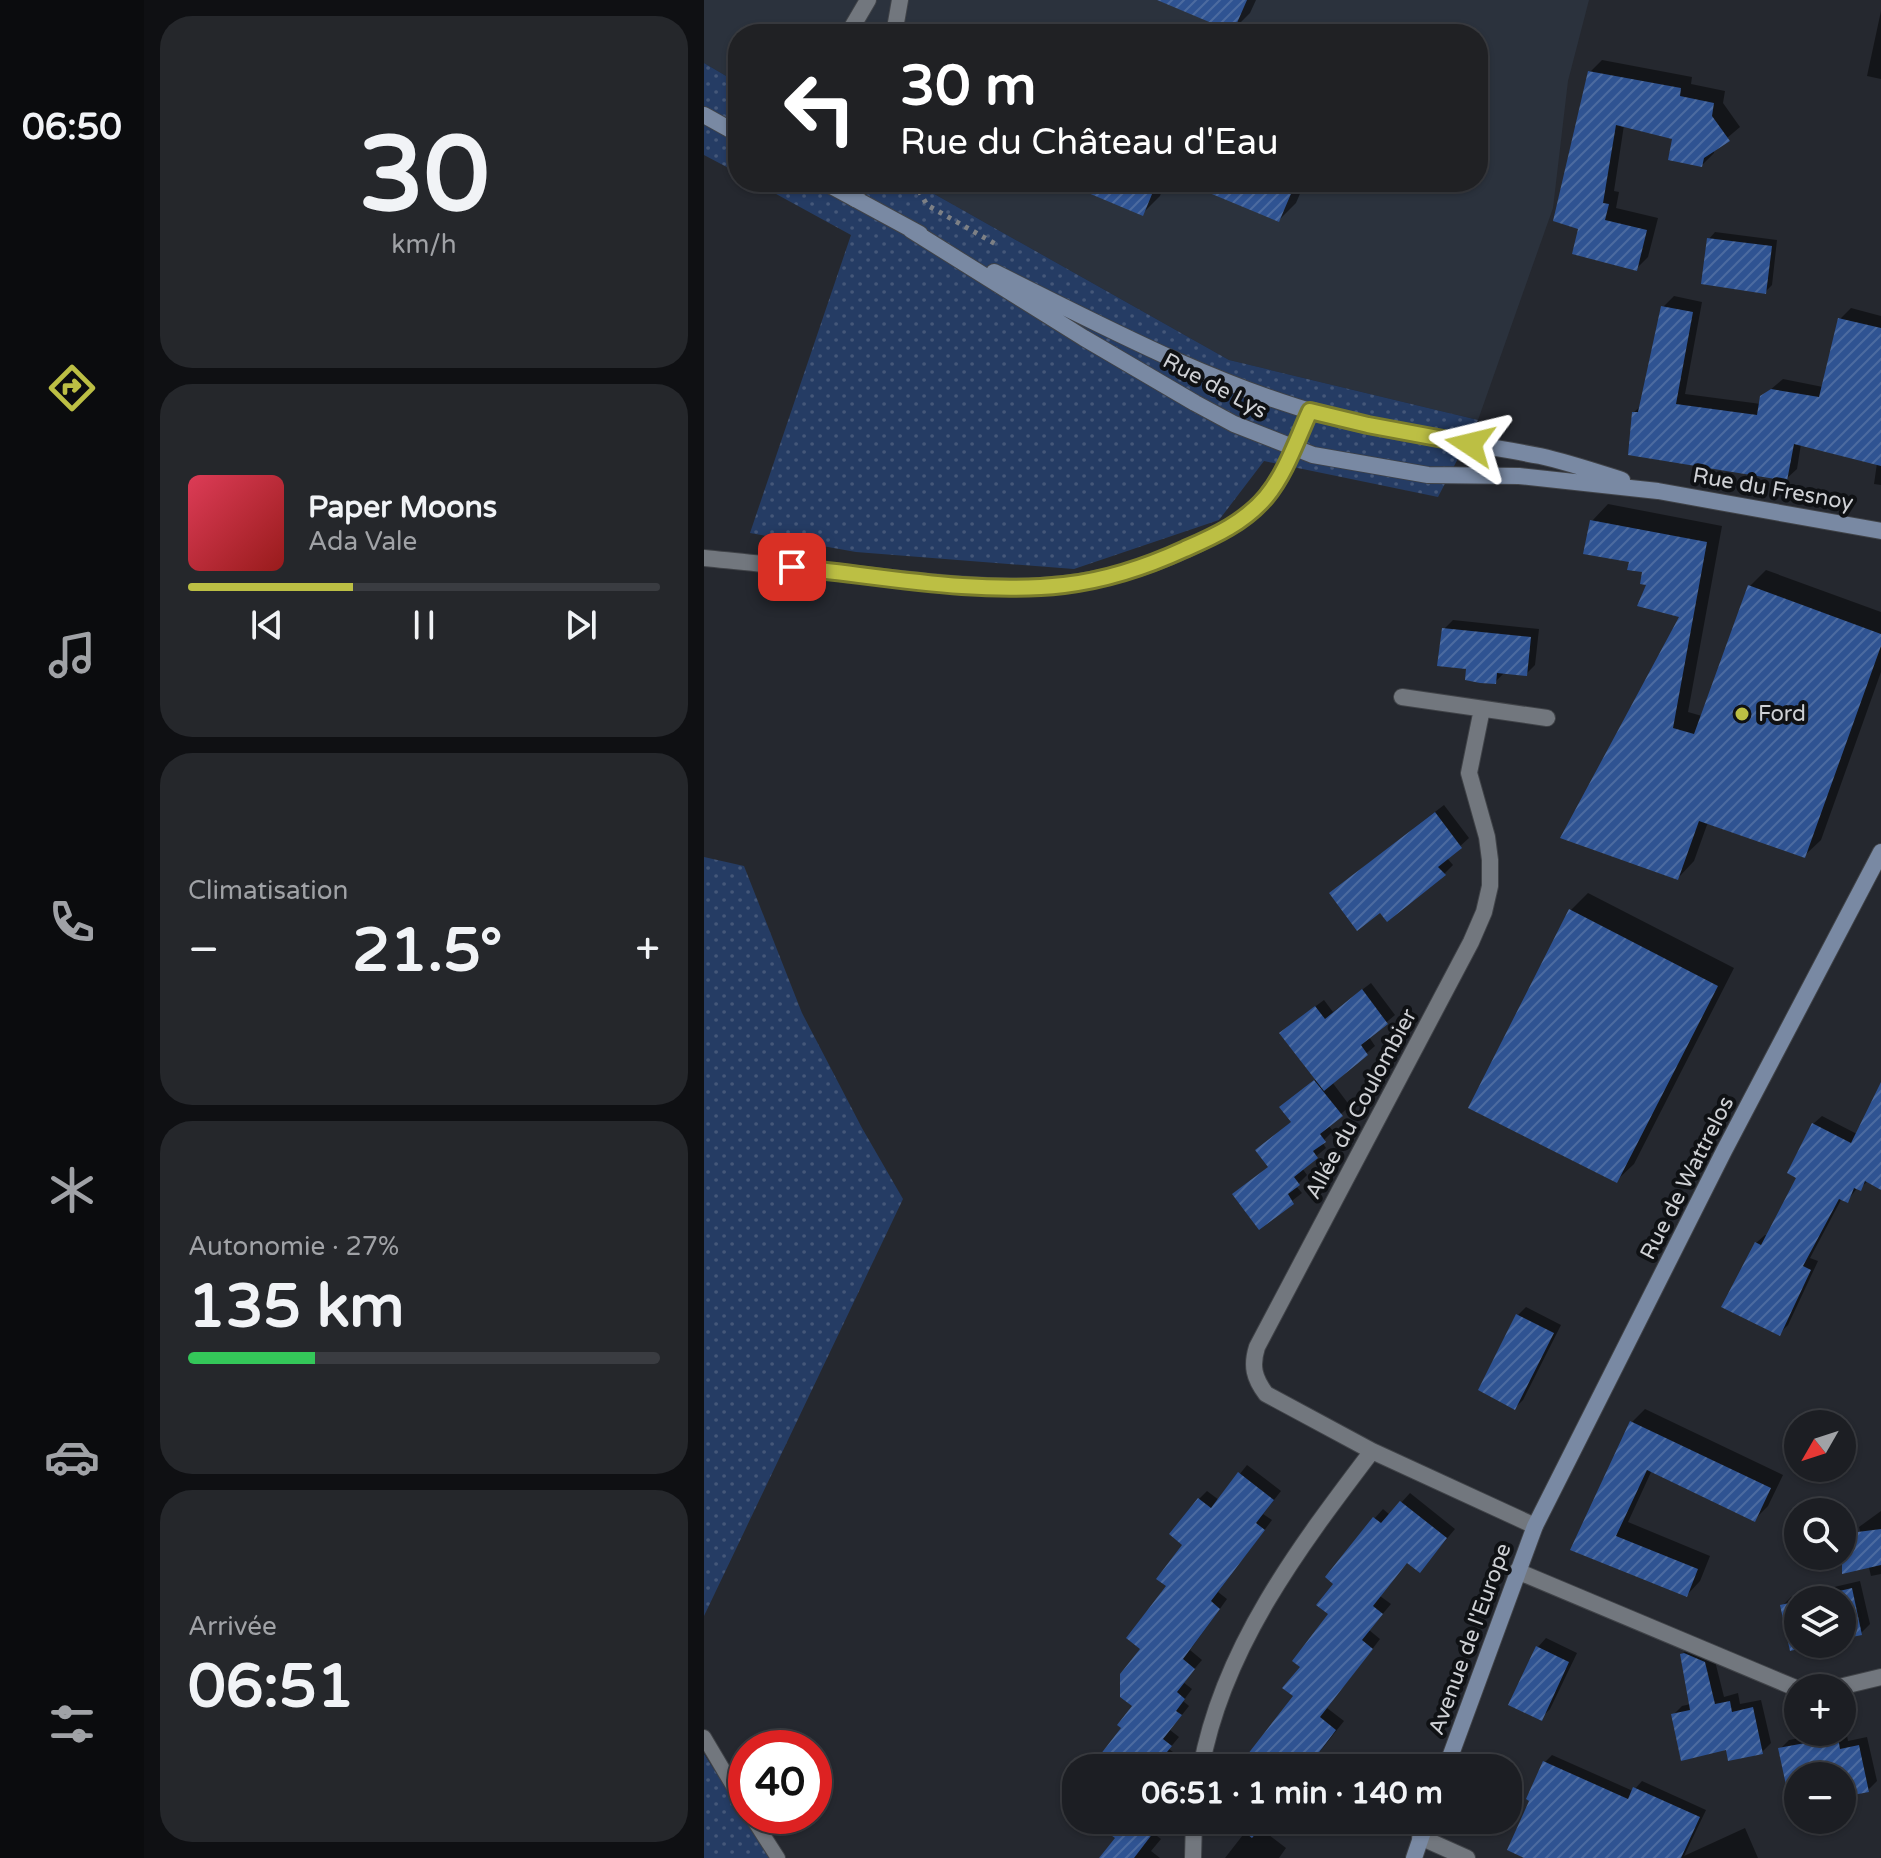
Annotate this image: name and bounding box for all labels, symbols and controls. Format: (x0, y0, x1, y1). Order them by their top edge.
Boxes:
text: 30 m (900, 53, 1036, 120)
icon: left (768, 56, 872, 160)
text: 06:50 (22, 106, 122, 149)
text: 30 (359, 114, 489, 239)
text: Rue du Château d'Eau (900, 121, 1279, 164)
text: km/h (391, 229, 457, 260)
street label: Rue de Lys (1158, 348, 1272, 424)
icon: directions (44, 360, 100, 416)
position arrow (1428, 402, 1512, 486)
street label: Rue du Fresnoy (1691, 462, 1855, 516)
text: Paper Moons (308, 489, 497, 526)
text: Ada Vale (308, 526, 417, 557)
pin (758, 533, 826, 601)
icon: arrive (770, 545, 814, 589)
icon: previous (245, 603, 289, 647)
icon: pause (402, 603, 446, 647)
icon: next (559, 603, 603, 647)
icon: music (44, 627, 100, 683)
place label: Ford (1758, 701, 1806, 727)
marker: Ford (1733, 705, 1751, 723)
text: Climatisation (188, 875, 348, 906)
icon: phone (44, 894, 100, 950)
text: 21.5° (352, 915, 502, 987)
text: − (188, 924, 219, 977)
text: + (635, 924, 660, 977)
street label: Allée du Coulombier (1300, 1004, 1422, 1204)
street label: Rue de Wattrelos (1635, 1092, 1739, 1264)
icon: climate (44, 1162, 100, 1218)
text: Autonomie · 27% (188, 1231, 399, 1262)
text: 135 km (188, 1271, 404, 1343)
north arrow (1784, 1410, 1856, 1482)
map controls (1784, 1410, 1856, 1834)
icon: car (44, 1429, 100, 1485)
button: search (1784, 1498, 1856, 1570)
street label: Avenue de l'Europe (1423, 1540, 1517, 1738)
button: layers (1784, 1586, 1856, 1658)
text: Arrivée (188, 1611, 277, 1642)
text: 06:51 (188, 1651, 354, 1723)
button: + (1784, 1674, 1856, 1746)
icon: filters (44, 1696, 100, 1752)
speed limit sign: 40 (728, 1730, 832, 1834)
button: − (1784, 1762, 1856, 1834)
text: 06:51 · 1 min · 140 m (1141, 1775, 1443, 1812)

